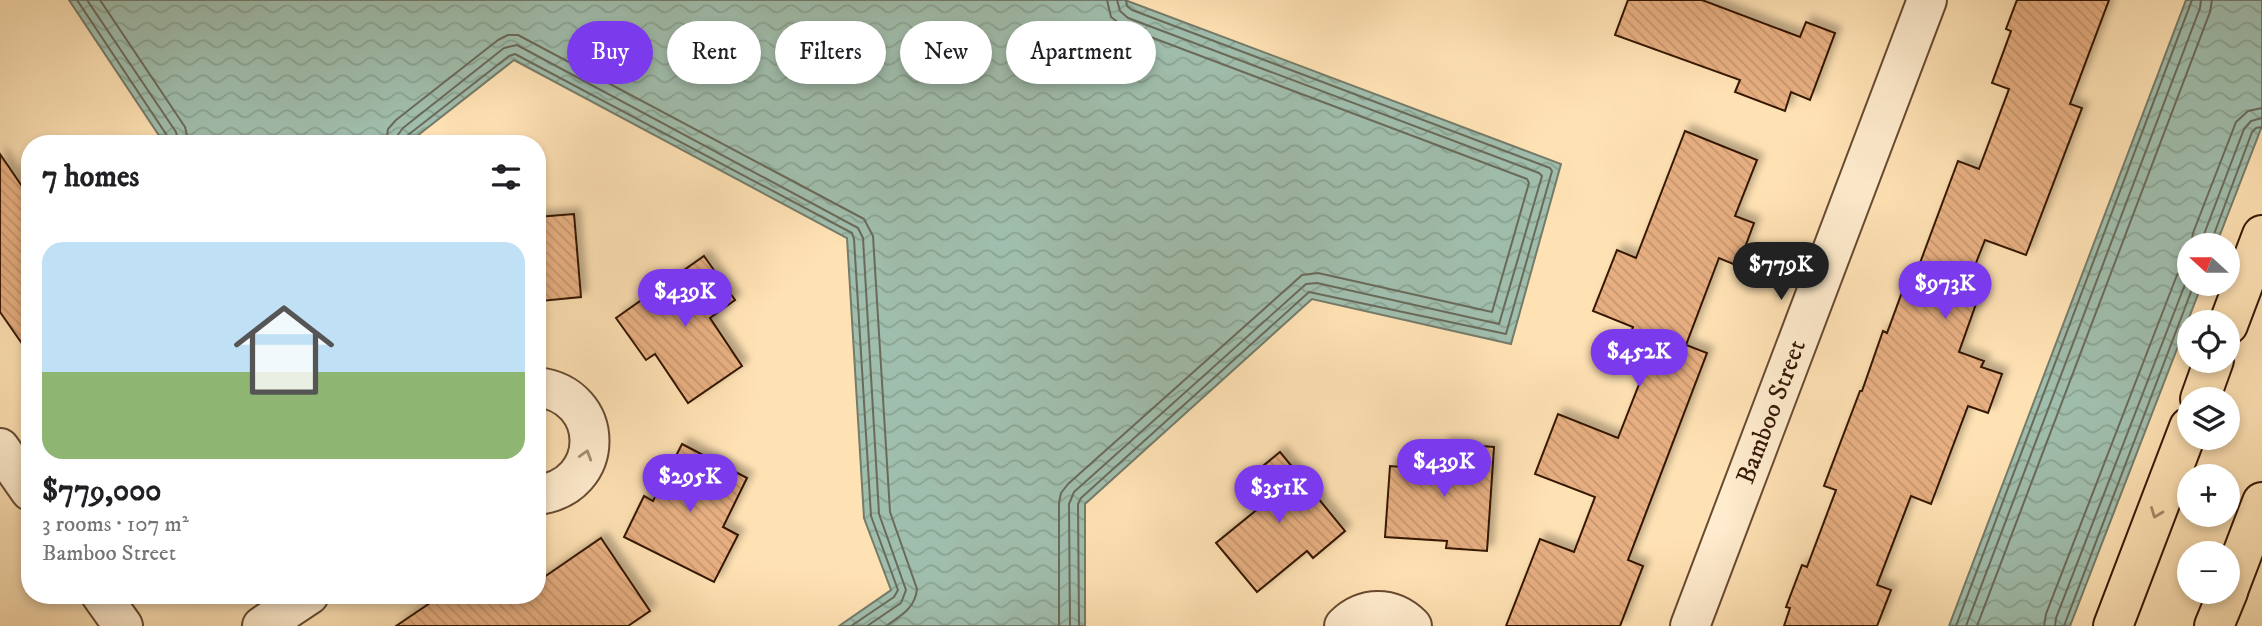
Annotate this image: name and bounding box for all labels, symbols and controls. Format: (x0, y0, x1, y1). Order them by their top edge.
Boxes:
chip: Buy (567, 21, 653, 84)
chip: Rent (667, 21, 761, 84)
chip: Filters (775, 21, 886, 84)
chip: New (900, 21, 992, 84)
chip: Apartment (1006, 21, 1156, 84)
icon: filters (487, 158, 525, 196)
text: 7 homes (42, 159, 139, 196)
north arrow (2177, 233, 2240, 296)
map controls (2177, 233, 2240, 604)
pin: $779K (1732, 243, 1830, 302)
text: $779K (1749, 250, 1813, 279)
pin: $973K (1896, 262, 1994, 321)
text: $973K (1915, 269, 1975, 298)
pin: $439K (636, 270, 734, 329)
text: $439K (654, 277, 716, 306)
icon: home (221, 287, 347, 413)
button: locate (2177, 310, 2240, 373)
pin: $452K (1590, 330, 1688, 389)
street label: Bamboo Street (1729, 335, 1813, 489)
text: $452K (1607, 337, 1671, 366)
button: layers (2177, 387, 2240, 450)
pin: $439K (1395, 440, 1493, 499)
text: $439K (1413, 447, 1475, 476)
one-way arrow (578, 450, 593, 462)
pin: $295K (641, 454, 739, 514)
text: $295K (659, 462, 721, 491)
button: + (2177, 464, 2240, 527)
pin: $351K (1230, 466, 1328, 525)
text: $779,000 (42, 473, 161, 510)
text: $351K (1250, 473, 1308, 502)
one-way arrow (2151, 507, 2165, 519)
text: 3 rooms · 107 m² (42, 510, 189, 539)
text: Bamboo Street (42, 539, 176, 568)
button: − (2177, 541, 2240, 604)

